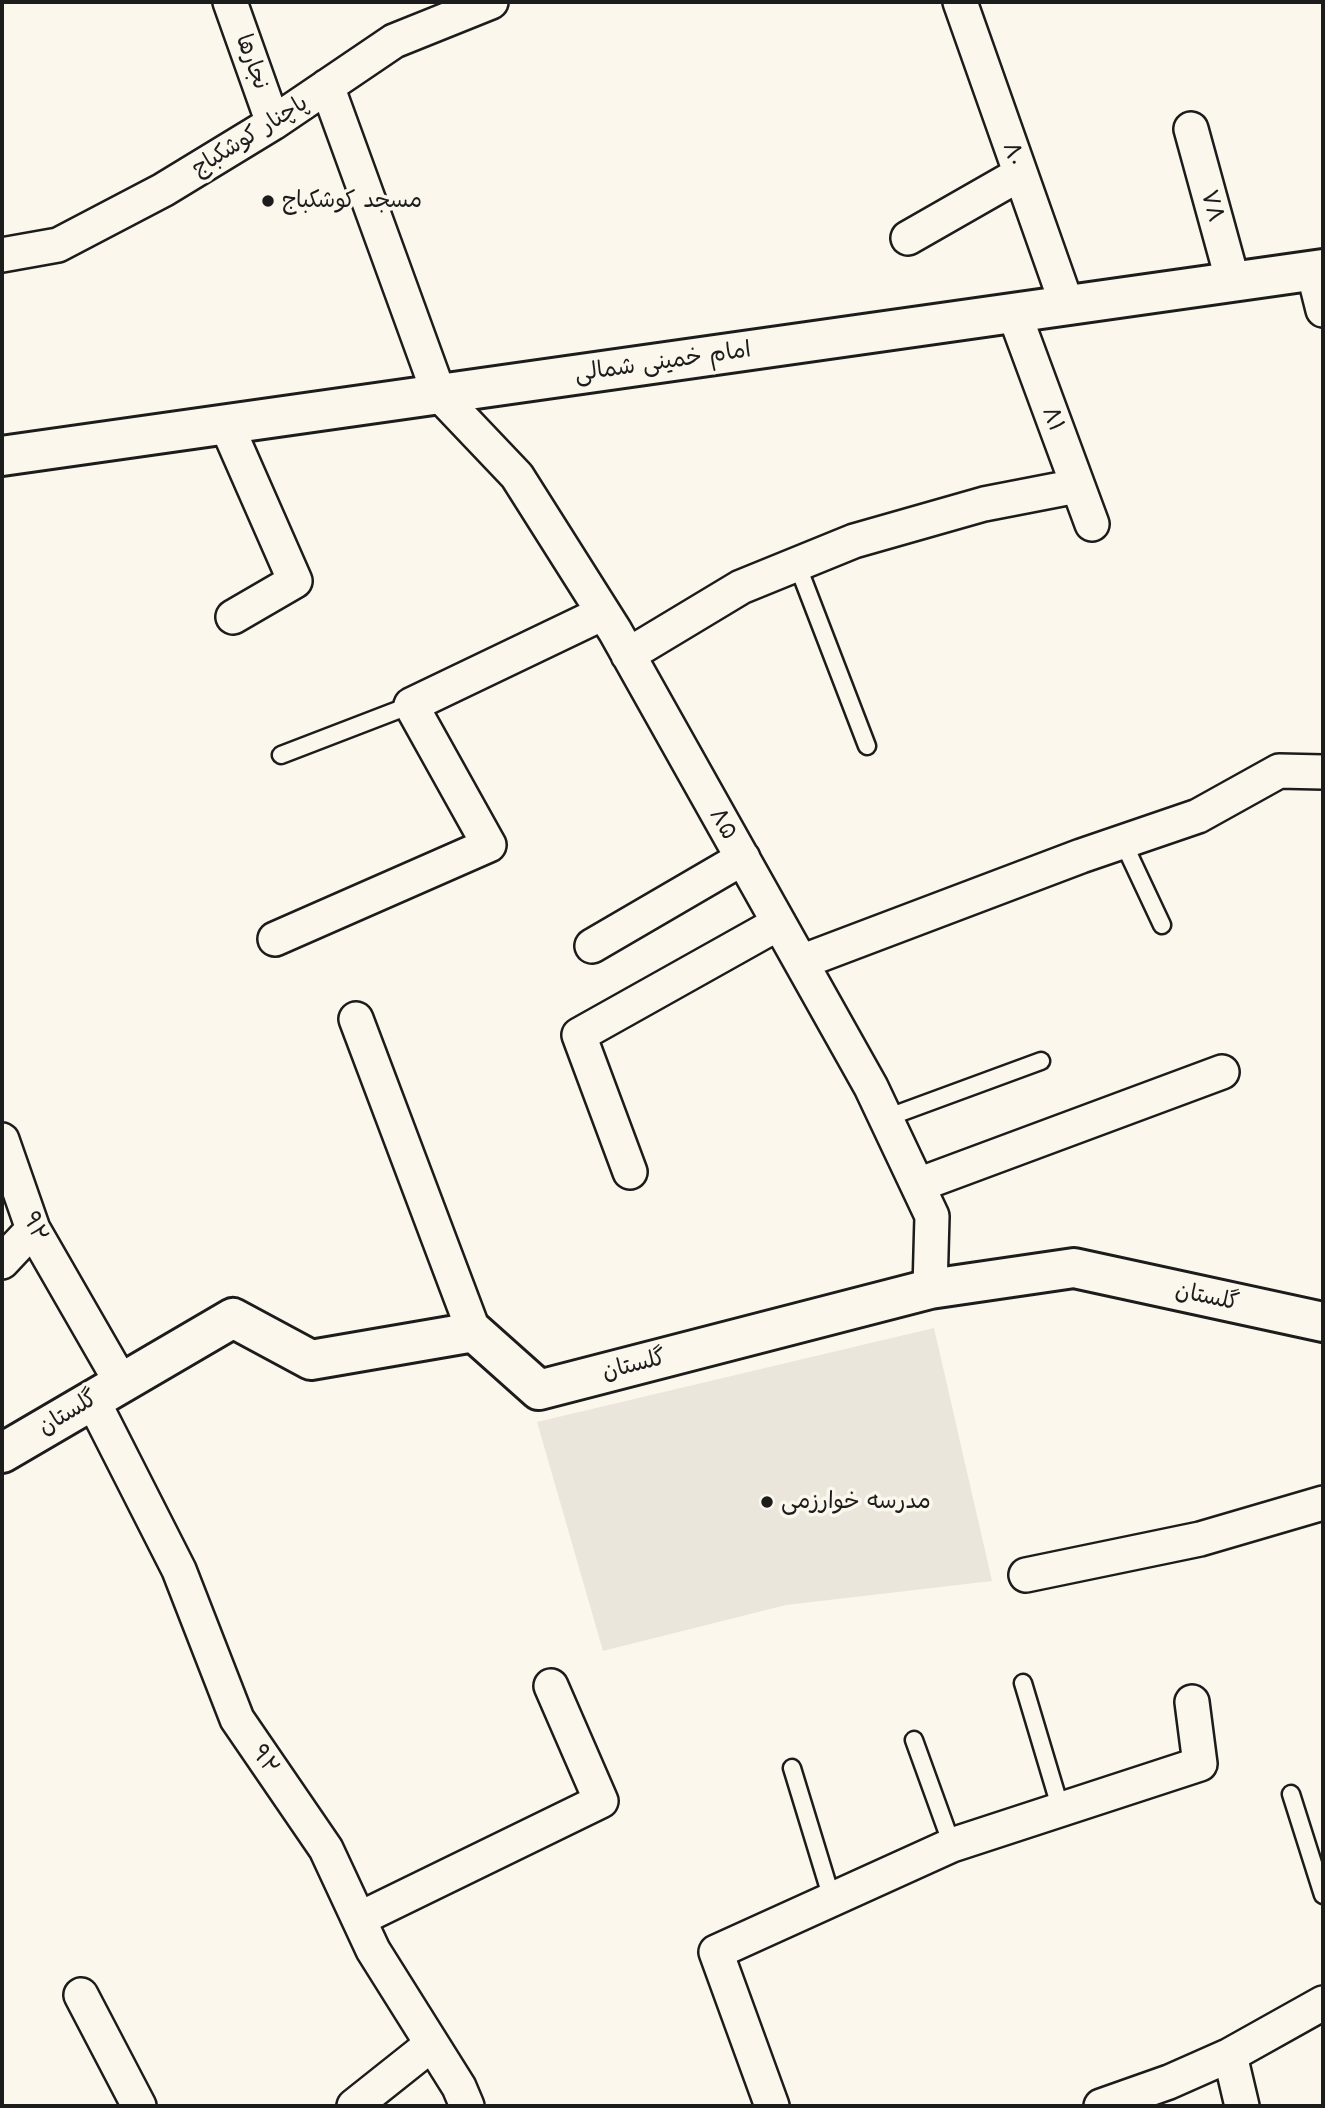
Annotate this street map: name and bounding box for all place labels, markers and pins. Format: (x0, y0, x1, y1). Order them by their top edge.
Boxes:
place label: مسجد کوشکباج (282, 187, 422, 215)
marker: مسجد کوشکباج (260, 193, 276, 209)
place label: مدرسه خوارزمی (781, 1488, 931, 1516)
marker: مدرسه خوارزمی (759, 1494, 775, 1510)

